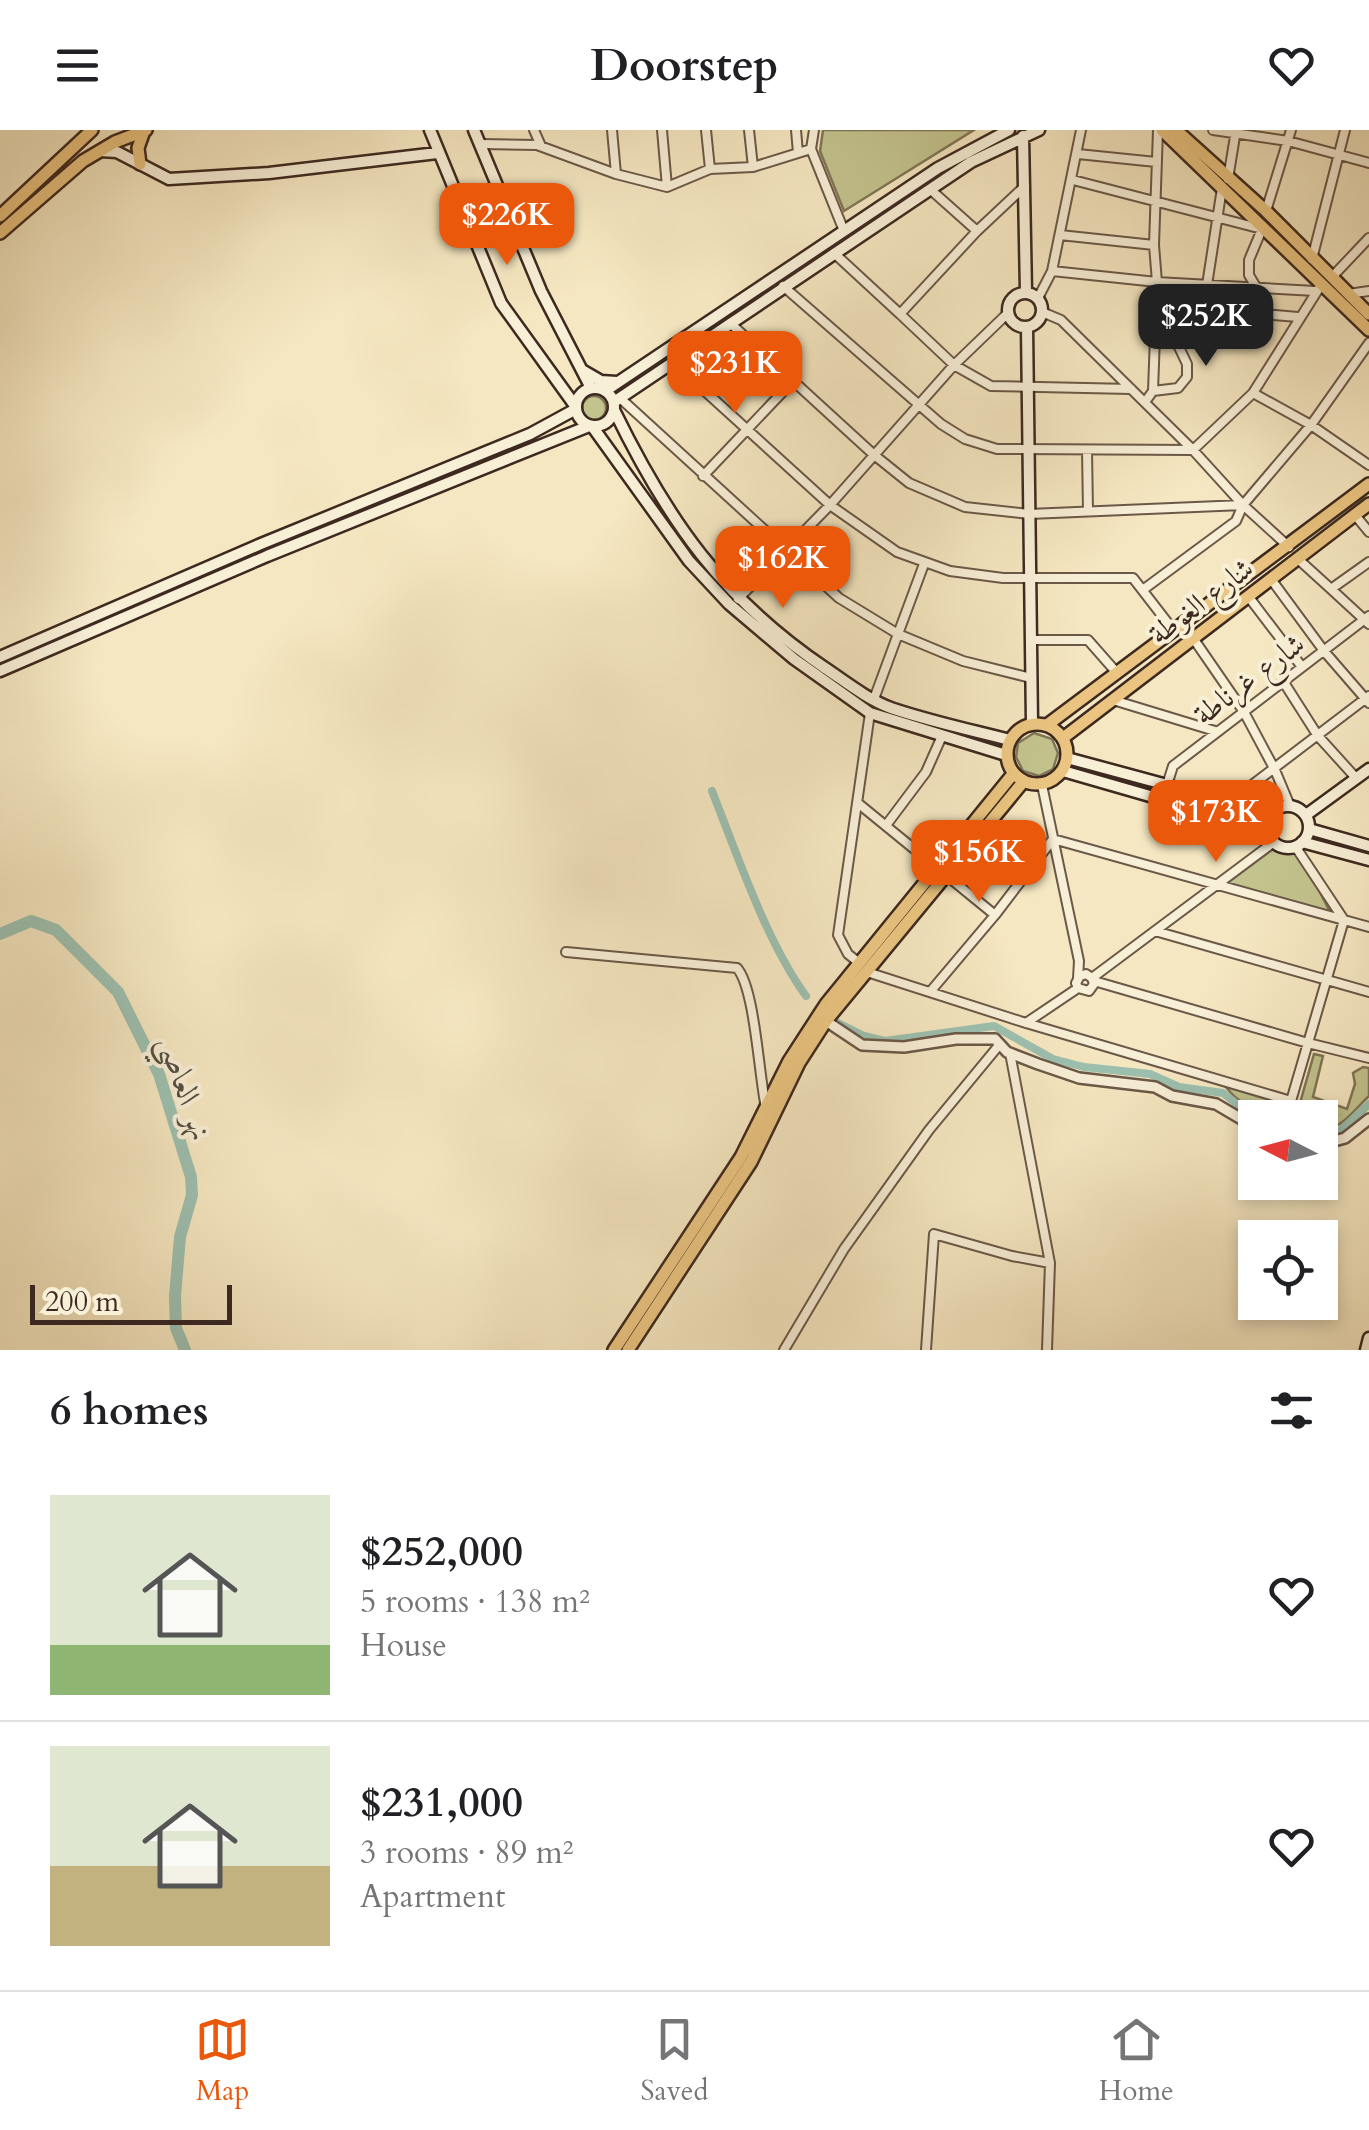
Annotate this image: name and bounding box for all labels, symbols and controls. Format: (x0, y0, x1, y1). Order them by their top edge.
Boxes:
text: Doorstep (590, 35, 779, 96)
icon: menu (50, 38, 105, 93)
icon: heart (1264, 38, 1319, 93)
pin: $226K (437, 183, 577, 268)
text: $226K (461, 193, 553, 237)
pin: $252K (1136, 284, 1276, 369)
text: $252K (1160, 294, 1252, 338)
pin: $231K (665, 331, 805, 416)
text: $231K (689, 341, 781, 385)
pin: $162K (713, 526, 853, 611)
text: $162K (737, 536, 829, 580)
street label: شارع الغوطة (1140, 548, 1265, 658)
street label: شارع غرناطة (1185, 624, 1316, 738)
pin: $173K (1146, 780, 1286, 865)
text: $173K (1170, 790, 1262, 834)
pin: $156K (909, 820, 1049, 905)
text: $156K (933, 830, 1025, 874)
water label: نهر العاصي (140, 1030, 224, 1149)
north arrow (1238, 1100, 1338, 1200)
map controls (1238, 1100, 1338, 1320)
button: locate (1238, 1220, 1338, 1320)
scale bar (30, 1280, 232, 1324)
text: 200 m (45, 1283, 119, 1321)
text: 6 homes (50, 1382, 208, 1439)
icon: filters (1264, 1383, 1319, 1438)
text: $252,000 (360, 1523, 523, 1580)
icon: home (130, 1535, 250, 1655)
icon: heart (1264, 1568, 1319, 1623)
text: 5 rooms · 138 m² (360, 1580, 590, 1624)
text: House (360, 1624, 447, 1668)
text: $231,000 (360, 1774, 523, 1831)
icon: home (130, 1786, 250, 1906)
icon: heart (1264, 1819, 1319, 1874)
text: 3 rooms · 89 m² (360, 1831, 573, 1875)
text: Apartment (360, 1875, 505, 1919)
tab: Map (195, 2012, 250, 2110)
tab: Saved (641, 2012, 708, 2110)
tab: Home (1099, 2012, 1174, 2110)

